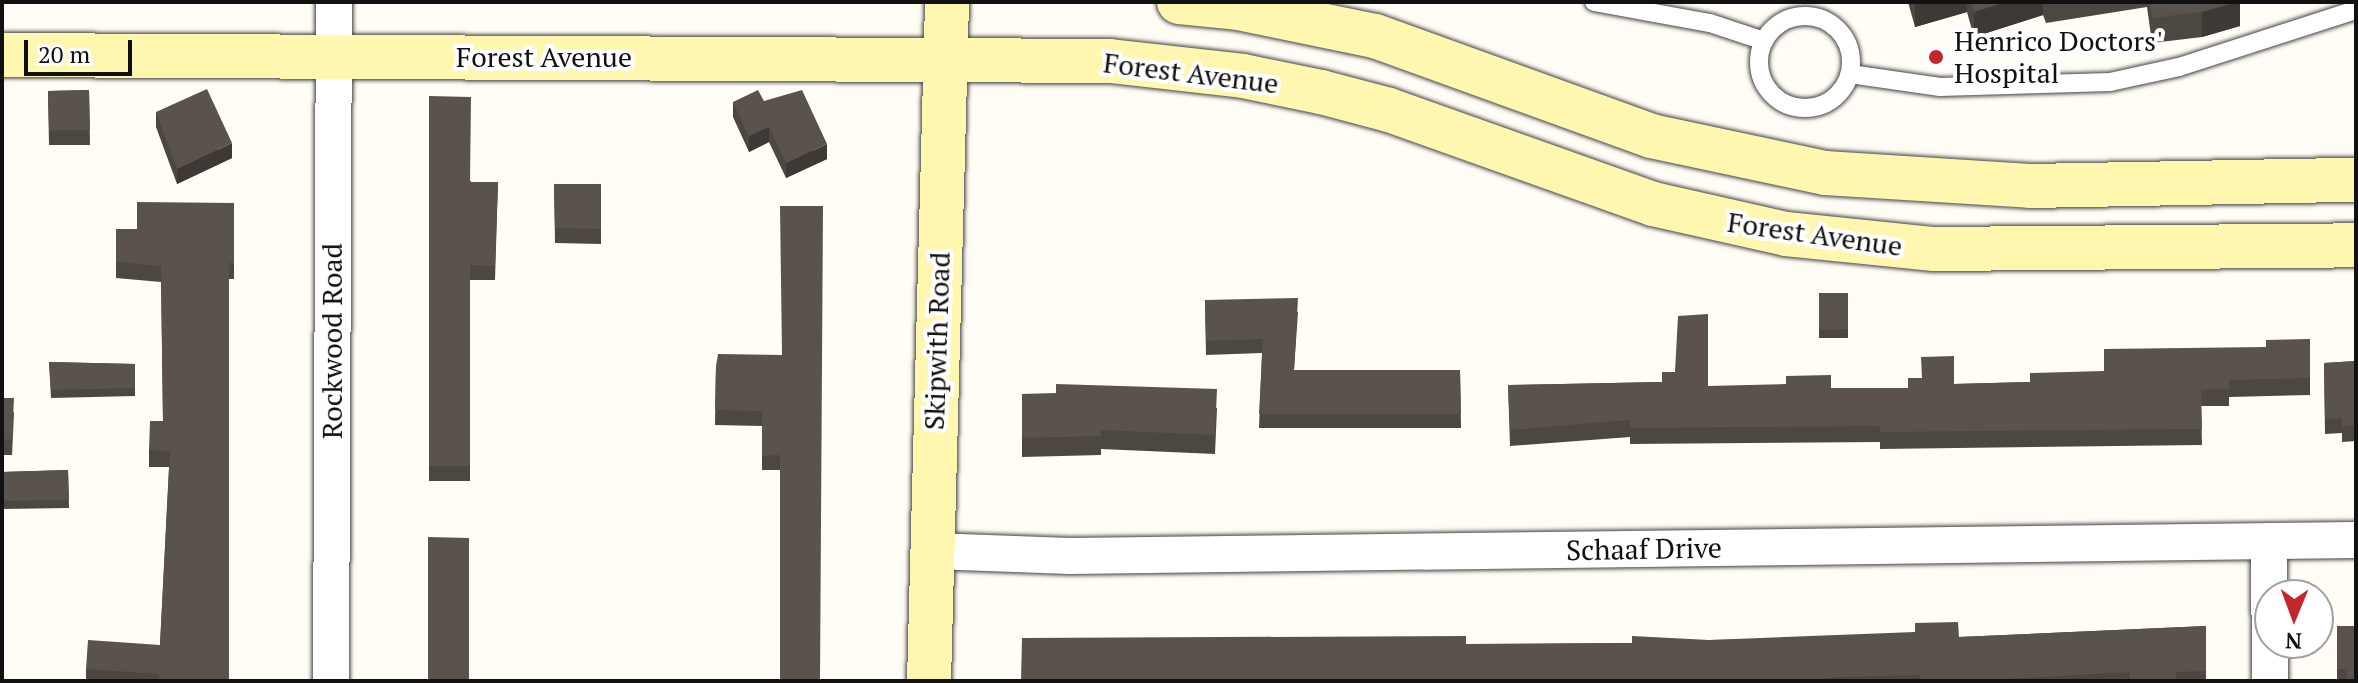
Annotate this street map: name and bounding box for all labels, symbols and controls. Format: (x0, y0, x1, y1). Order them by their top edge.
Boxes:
scale bar (28, 24, 136, 74)
place label: Henrico Doctors' Hospital (1954, 24, 2162, 90)
text: 20 m (38, 38, 90, 70)
street label: Forest Avenue (456, 40, 632, 74)
street label: Forest Avenue (1101, 46, 1281, 100)
marker: Henrico Doctors' Hospital (1925, 46, 1947, 68)
street label: Forest Avenue (1725, 205, 1905, 263)
street label: Rockwood Road (315, 243, 349, 439)
street label: Skipwith Road (917, 251, 957, 431)
street label: Schaaf Drive (1566, 531, 1722, 567)
north arrow (2254, 579, 2334, 659)
text: N (2285, 627, 2302, 656)

